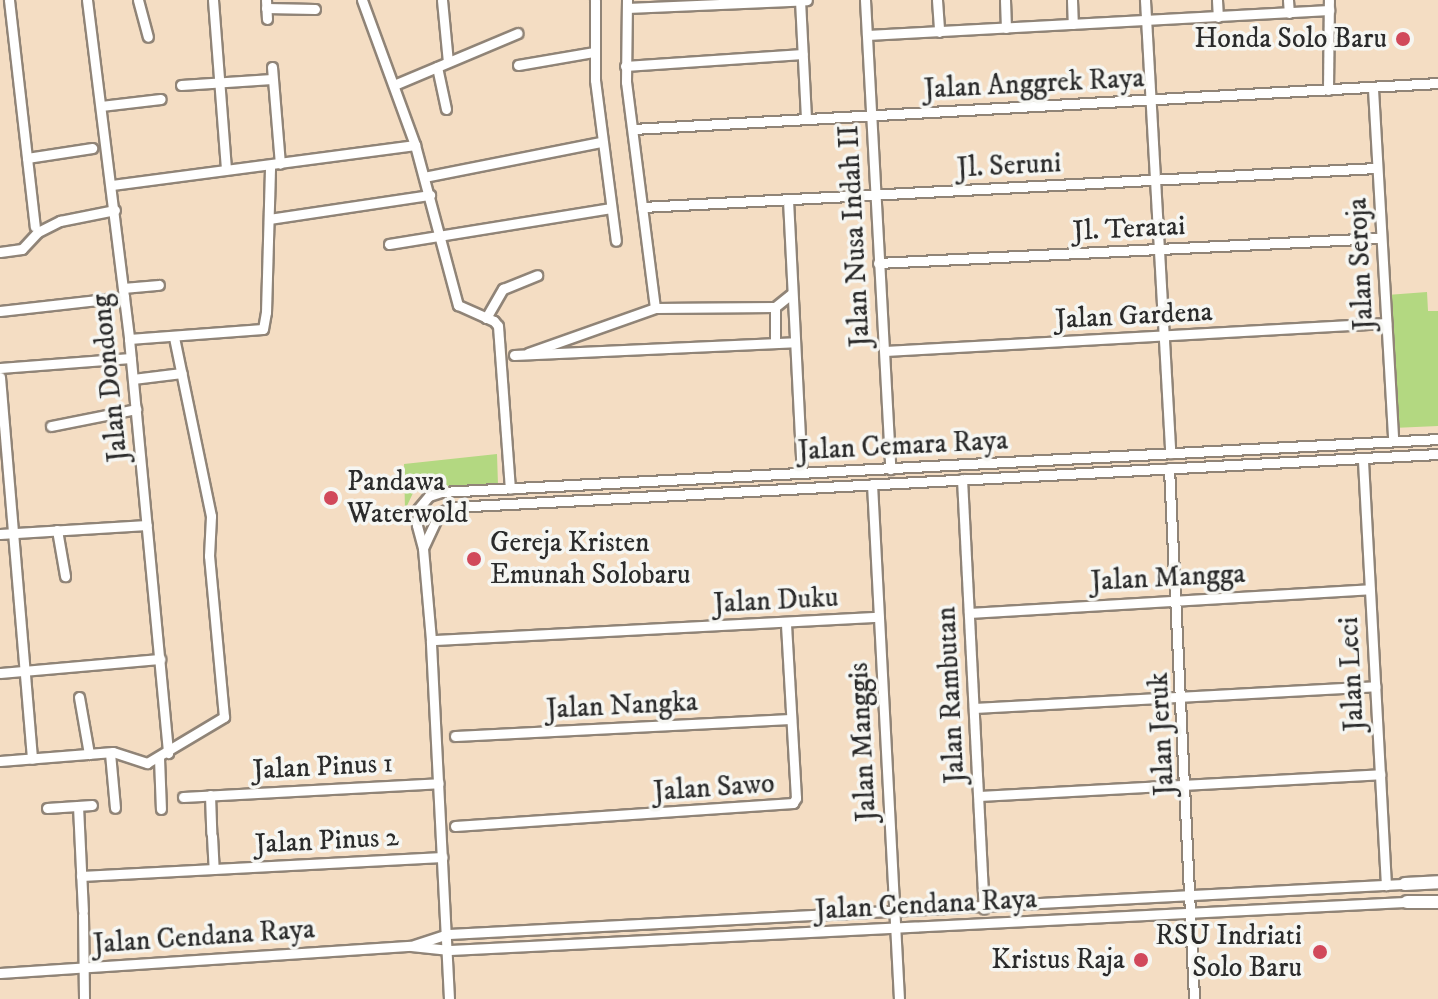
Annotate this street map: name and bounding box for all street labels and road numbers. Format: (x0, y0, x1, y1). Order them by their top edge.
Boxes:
street label: Jalan Anggrek Raya (923, 61, 1145, 107)
street label: Jalan Nusa Indah II (832, 124, 878, 348)
street label: Jl. Seruni (956, 146, 1062, 186)
street label: Jalan Seroja (1341, 197, 1381, 331)
street label: Jl. Teratai (1072, 209, 1186, 249)
street label: Jalan Dondong (84, 293, 136, 463)
street label: Jalan Gardena (1055, 295, 1213, 337)
street label: Jalan Cemara Raya (797, 424, 1009, 468)
street label: Jalan Mangga (1090, 557, 1246, 599)
street label: Jalan Duku (713, 581, 839, 621)
street label: Jalan Rambutan (930, 606, 972, 784)
street label: Jalan Leci (1332, 616, 1372, 732)
street label: Jalan Manggis (842, 662, 884, 822)
street label: Jalan Jeruk (1142, 671, 1182, 797)
street label: Jalan Nangka (545, 685, 699, 727)
street label: Jalan Pinus 1 (252, 747, 394, 787)
street label: Jalan Sawo (652, 767, 776, 809)
street label: Jalan Pinus 2 (254, 820, 400, 862)
street label: Jalan Cendana Raya (814, 882, 1038, 928)
street label: Jalan Cendana Raya (92, 912, 316, 962)

